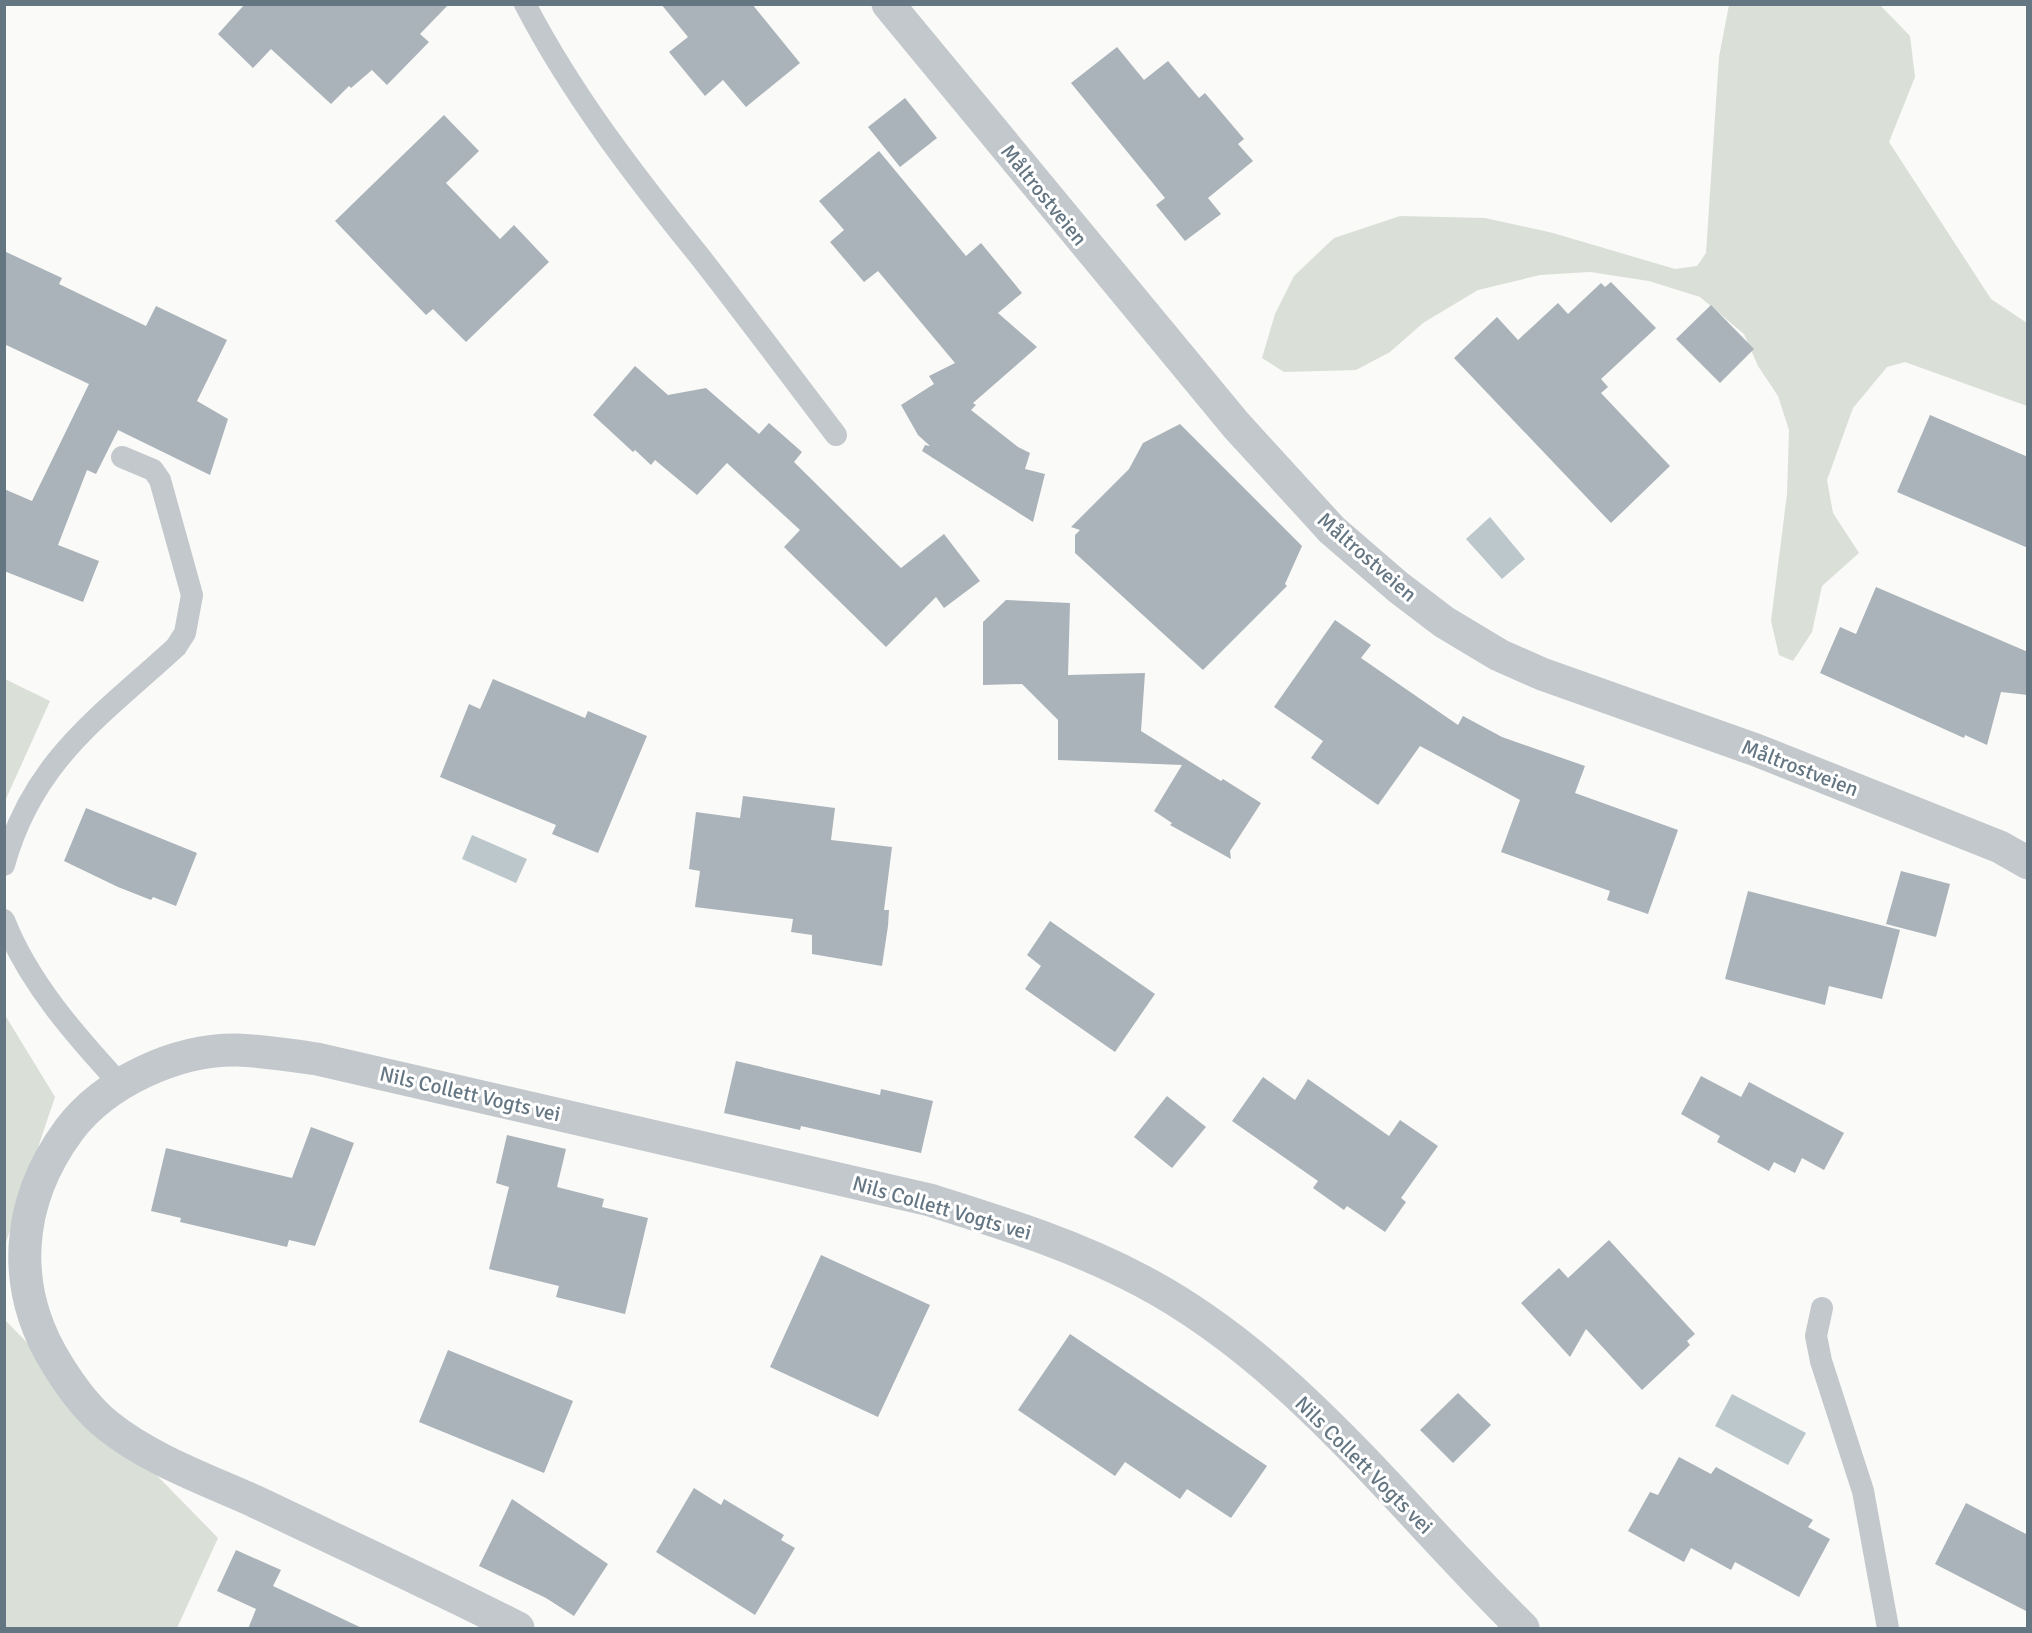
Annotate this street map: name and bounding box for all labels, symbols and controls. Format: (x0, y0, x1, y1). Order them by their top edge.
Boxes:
street label: Måltrostveien (995, 139, 1093, 251)
street label: Måltrostveien (1312, 507, 1422, 607)
street label: Måltrostveien (1738, 734, 1862, 802)
street label: Nils Collett Vogts vei (377, 1061, 563, 1127)
street label: Nils Collett Vogts vei (850, 1170, 1034, 1246)
street label: Nils Collett Vogts vei (1289, 1390, 1439, 1540)

